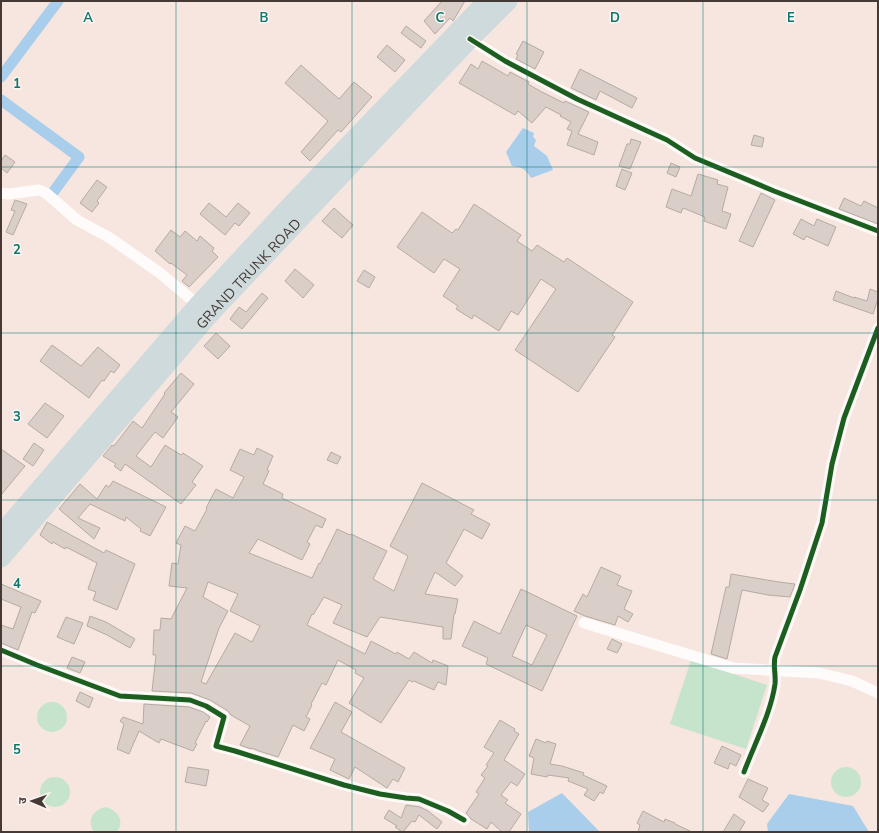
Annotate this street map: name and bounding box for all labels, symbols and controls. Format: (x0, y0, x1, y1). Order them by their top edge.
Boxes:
text: A (83, 9, 93, 27)
text: B (260, 9, 269, 27)
text: C (436, 9, 445, 27)
text: D (610, 9, 620, 27)
text: E (787, 9, 795, 27)
text: 1 (13, 75, 21, 93)
street label: GRAND TRUNK ROAD (192, 214, 305, 333)
text: 2 (13, 241, 21, 259)
text: 3 (13, 408, 21, 426)
text: 4 (13, 575, 21, 593)
text: 5 (13, 741, 21, 759)
north arrow (12, 781, 52, 821)
text: उ (15, 797, 30, 804)

